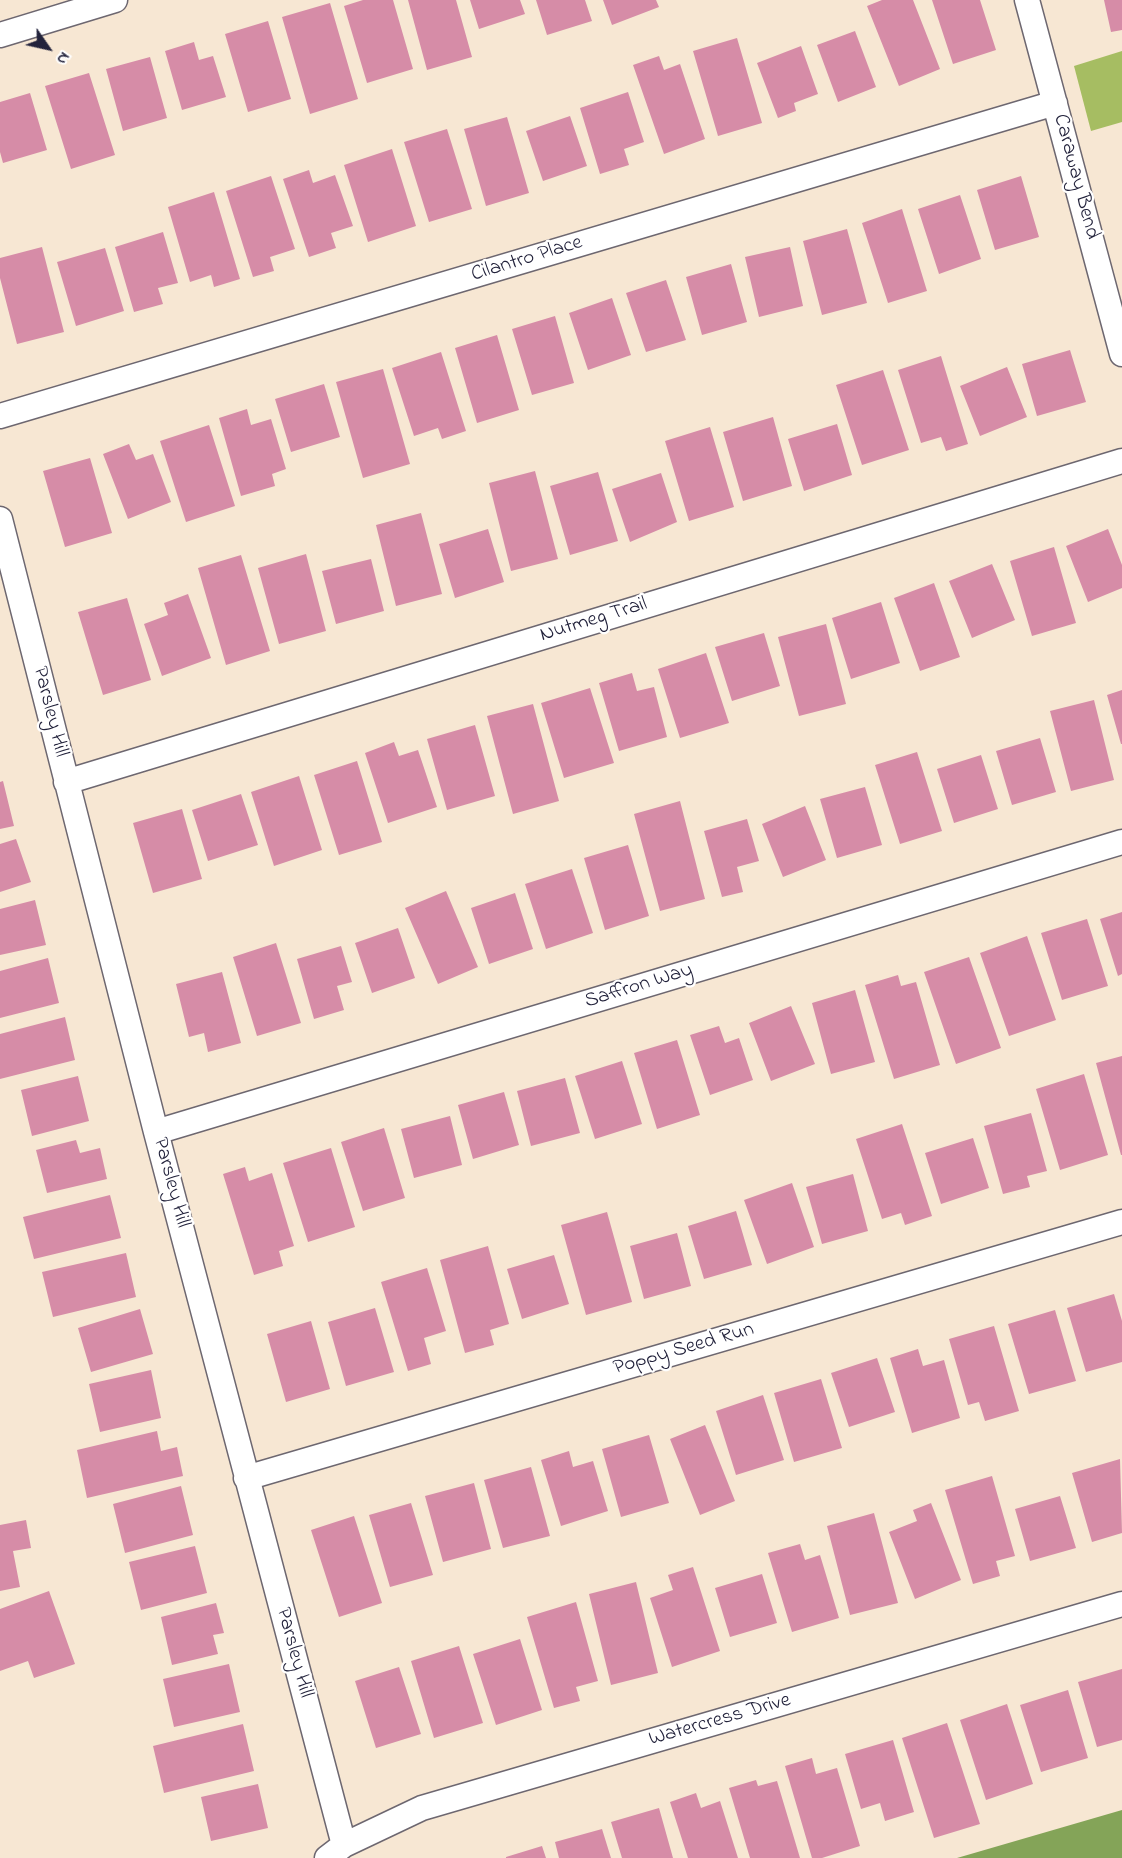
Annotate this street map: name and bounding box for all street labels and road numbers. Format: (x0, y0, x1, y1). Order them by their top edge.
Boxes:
street label: Caraway Bend (1046, 112, 1104, 242)
street label: Cilantro Place (468, 231, 586, 289)
street label: Nutmeg Trail (537, 593, 651, 649)
street label: Parsley Hill (26, 664, 72, 760)
street label: Saffron Way (582, 959, 696, 1015)
street label: Parsley Hill (146, 1135, 194, 1231)
street label: Poppy Seed Run (611, 1318, 757, 1382)
street label: Parsley Hill (269, 1605, 317, 1701)
street label: Watercress Drive (646, 1689, 794, 1753)

